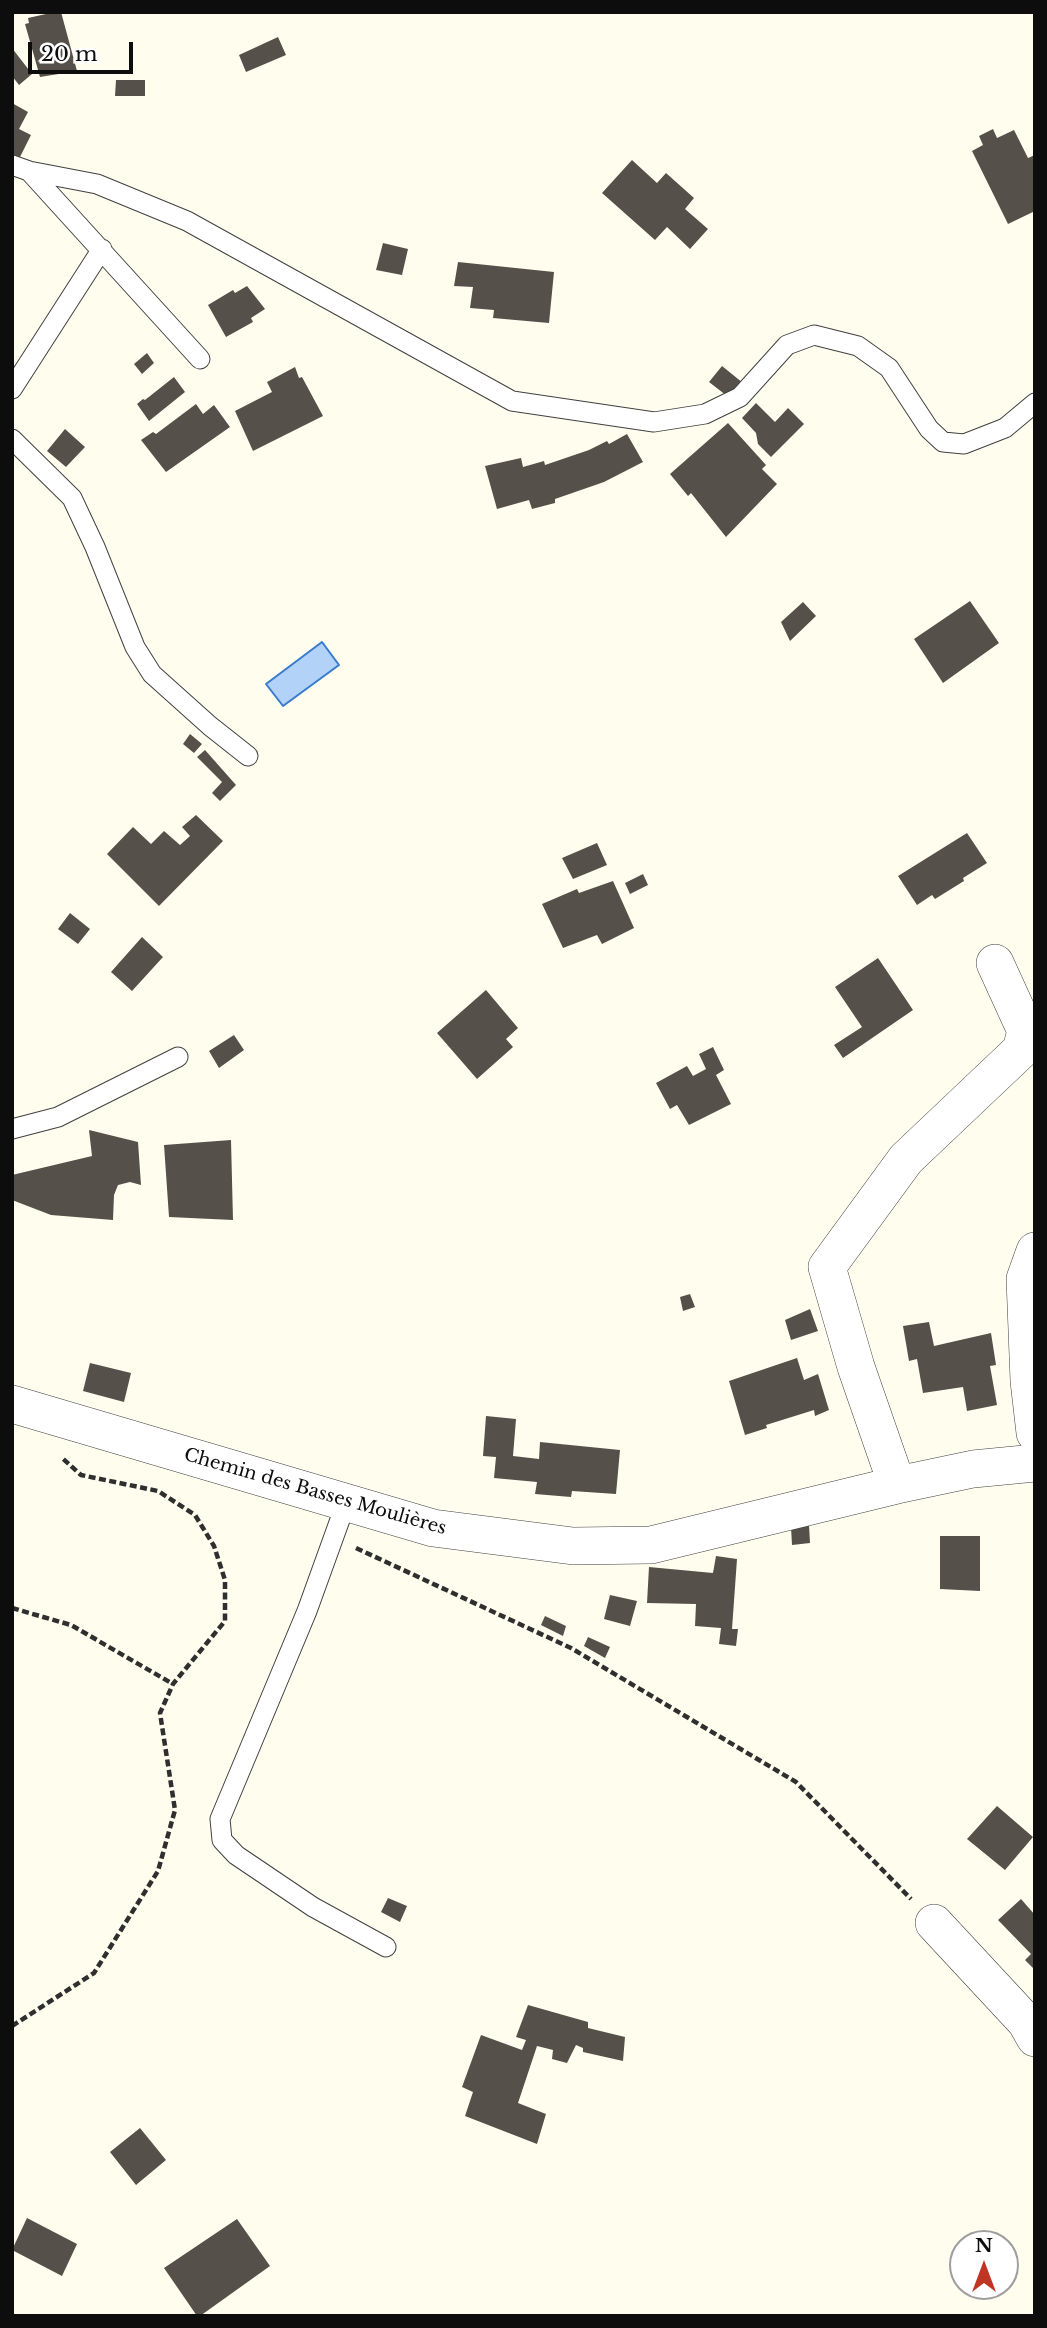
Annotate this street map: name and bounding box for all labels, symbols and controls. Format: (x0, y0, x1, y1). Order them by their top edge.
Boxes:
scale bar (32, 28, 136, 72)
text: 20 m (41, 41, 98, 67)
street label: Chemin des Basses Moulières (181, 1444, 449, 1540)
north arrow (949, 2230, 1019, 2300)
text: N (975, 2234, 993, 2257)

